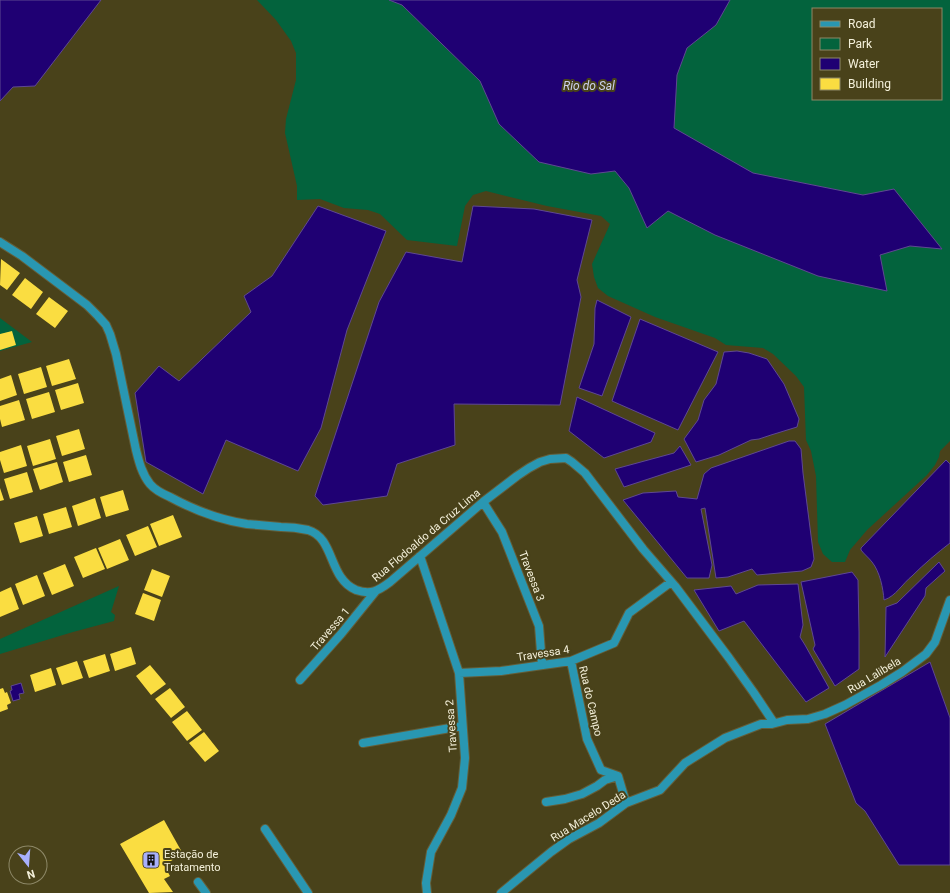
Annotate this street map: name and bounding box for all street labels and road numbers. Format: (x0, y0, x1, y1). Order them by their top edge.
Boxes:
street label: Rua Flodoaldo da Cruz Lima (370, 486, 483, 584)
street label: Travessa 3 (516, 549, 547, 603)
street label: Travessa 1 (308, 605, 353, 654)
street label: Travessa 4 (516, 643, 570, 664)
street label: Rua Lalibela (845, 655, 903, 696)
street label: Rua do Campo (576, 665, 605, 738)
street label: Travessa 2 (443, 699, 460, 753)
street label: Rua Macelo Deda (549, 788, 628, 845)

